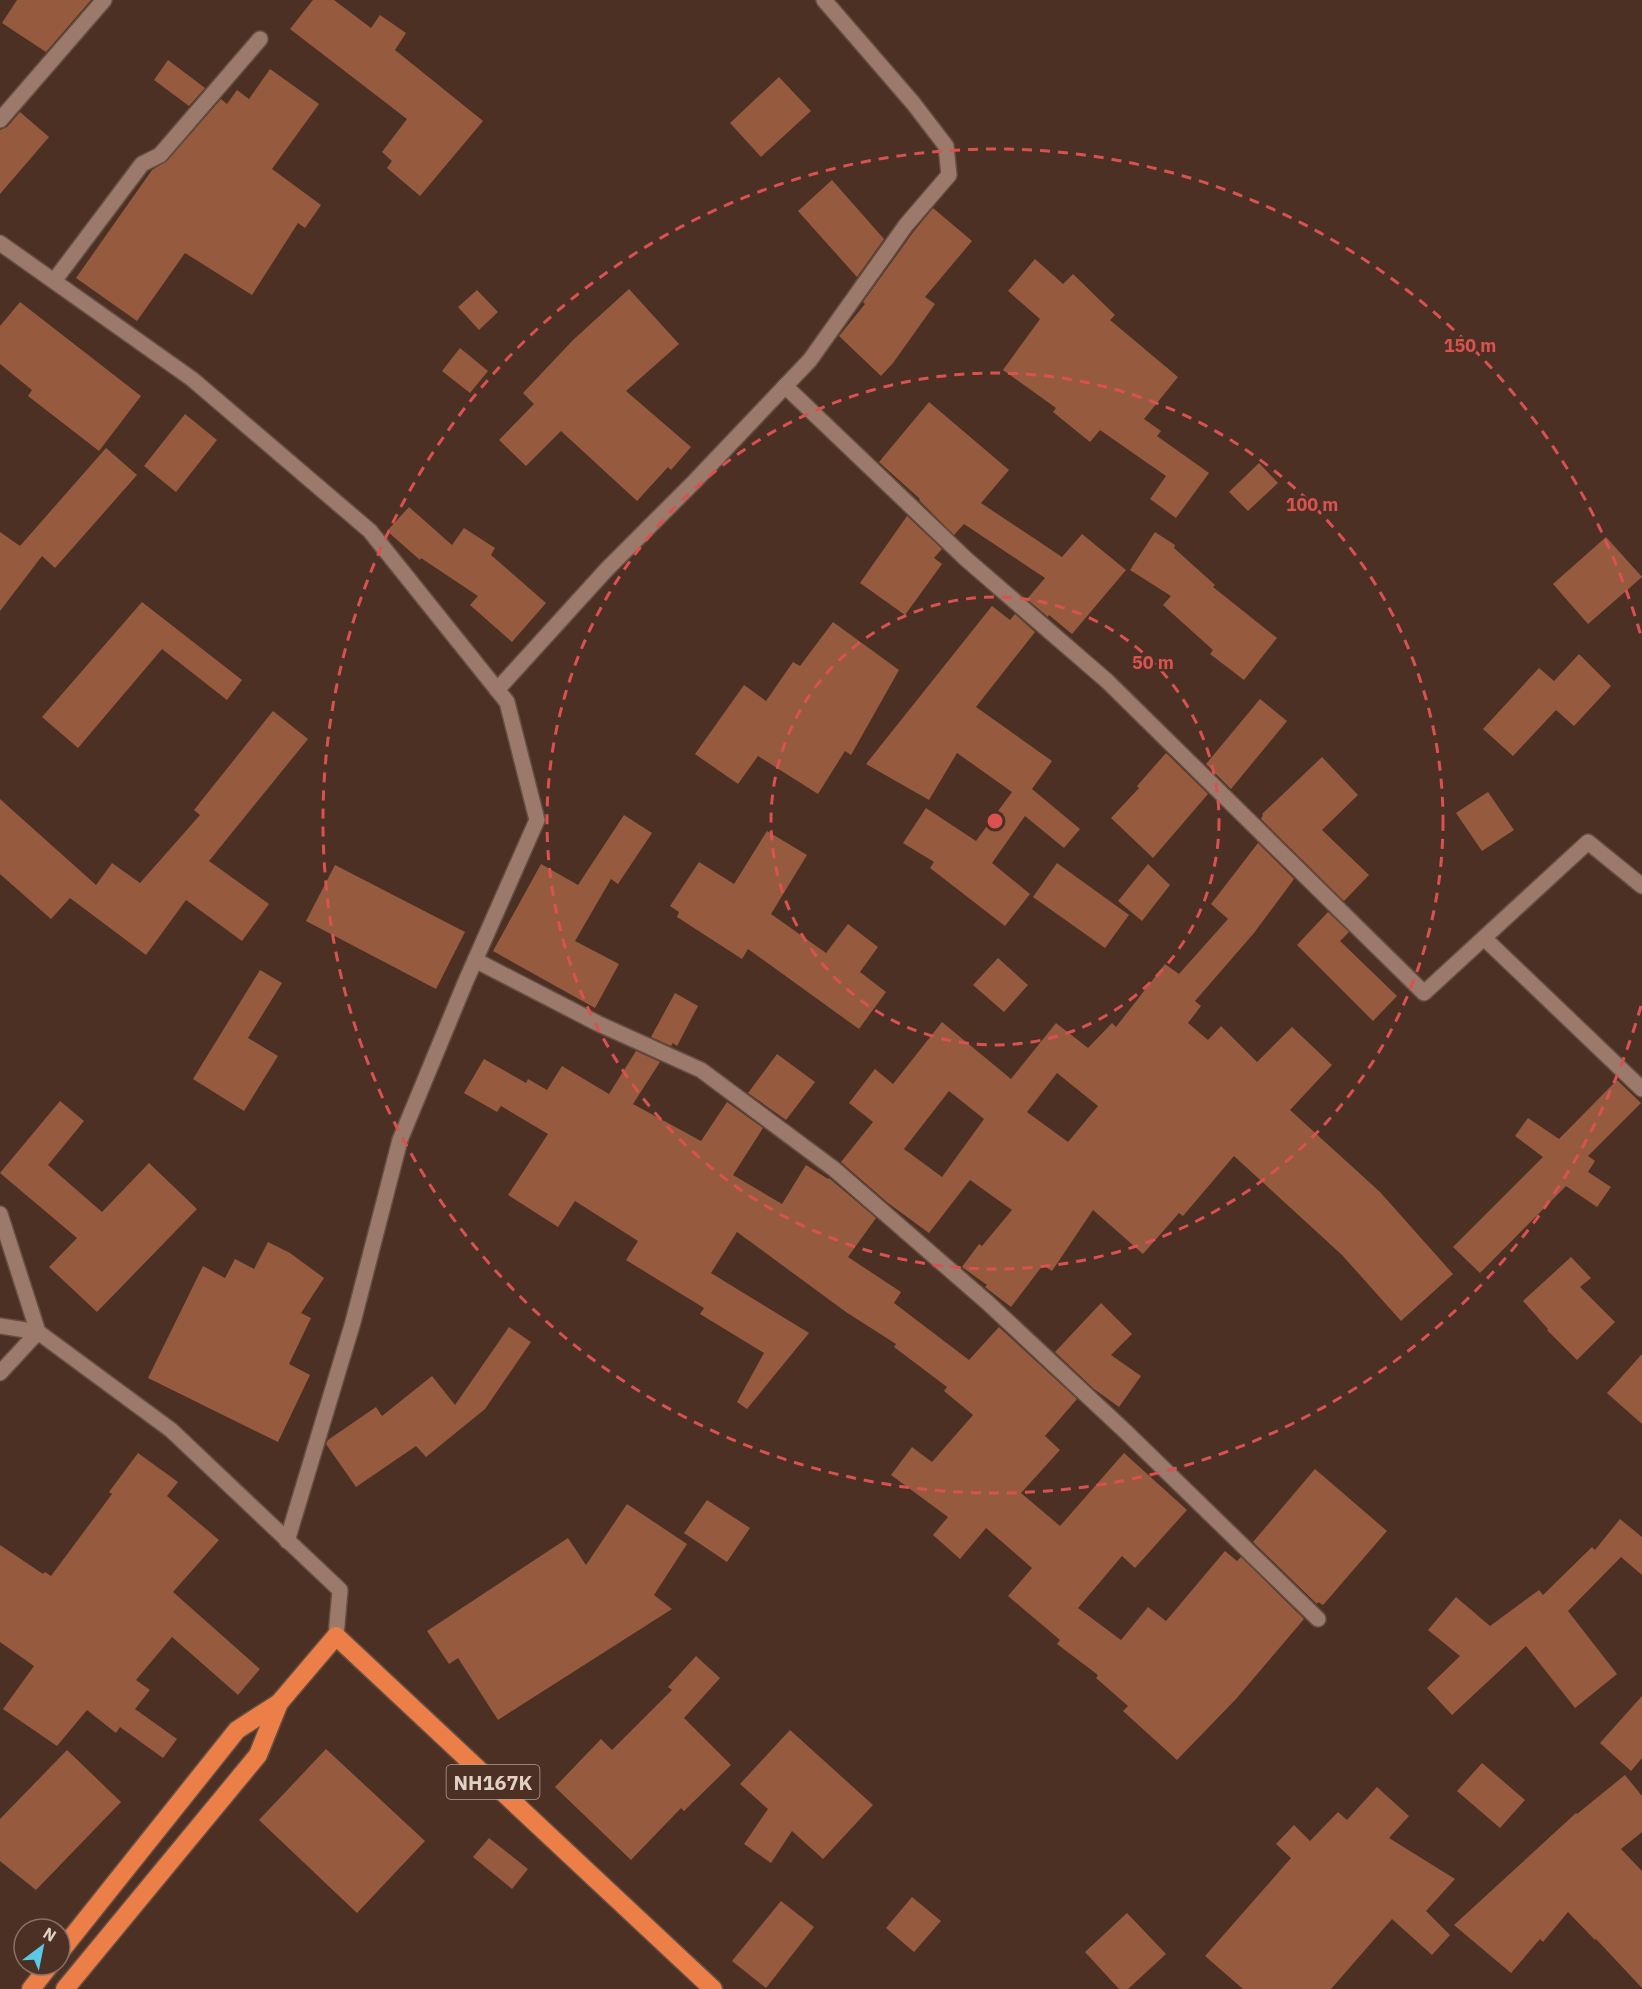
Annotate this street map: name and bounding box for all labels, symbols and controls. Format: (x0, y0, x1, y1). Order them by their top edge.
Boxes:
text: 150 m (1444, 334, 1496, 357)
text: 100 m (1286, 493, 1338, 516)
text: 50 m (1132, 651, 1174, 674)
centre of rings (985, 811, 1005, 831)
road number: NH167K (446, 1765, 540, 1799)
north arrow (12, 1917, 72, 1977)
text: N (40, 1923, 60, 1946)

